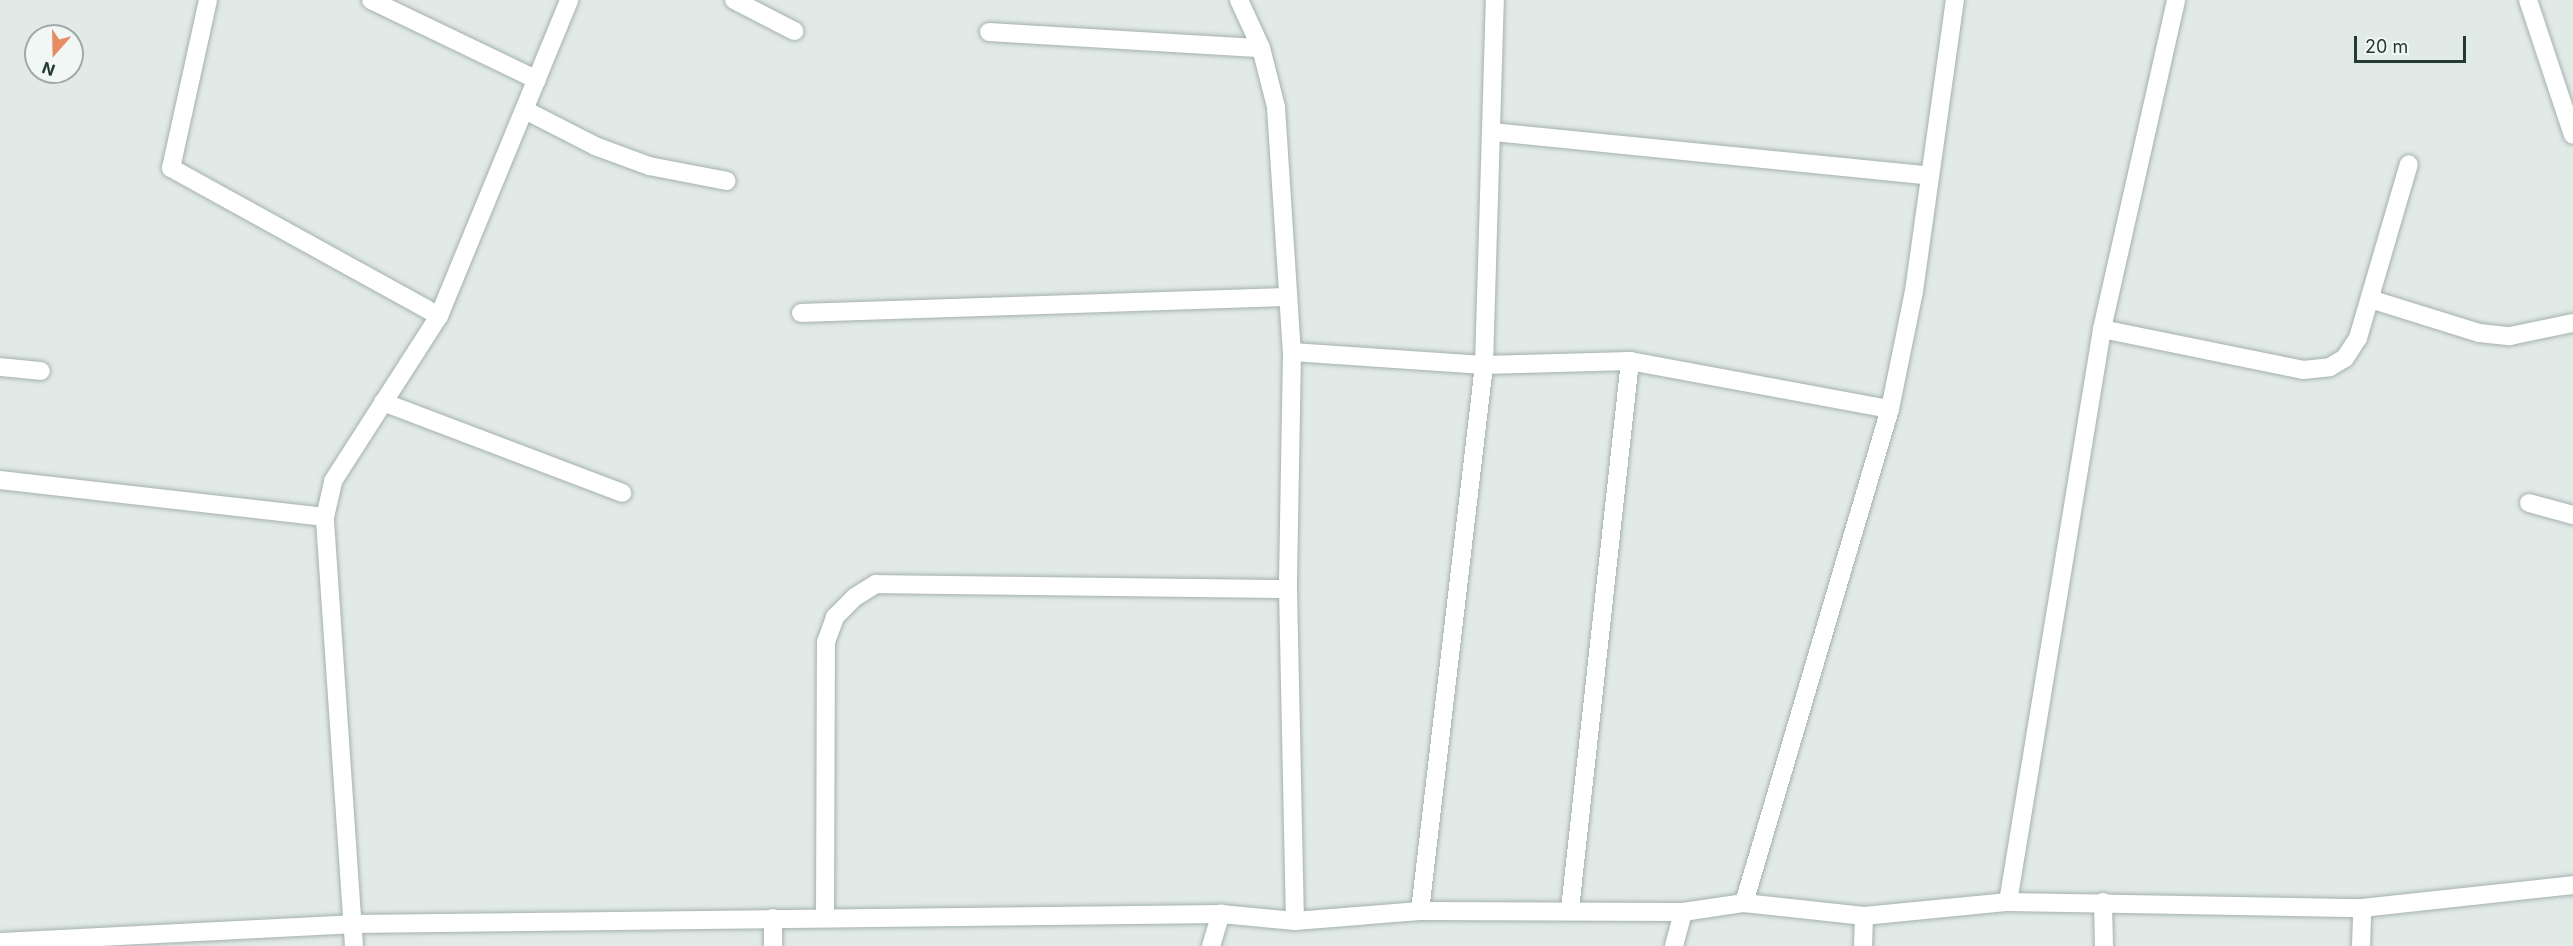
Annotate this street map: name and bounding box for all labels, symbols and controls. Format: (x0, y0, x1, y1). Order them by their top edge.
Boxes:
north arrow (24, 24, 84, 84)
scale bar (2357, 24, 2470, 62)
text: 20 m (2365, 36, 2408, 57)
text: N (39, 58, 58, 81)

